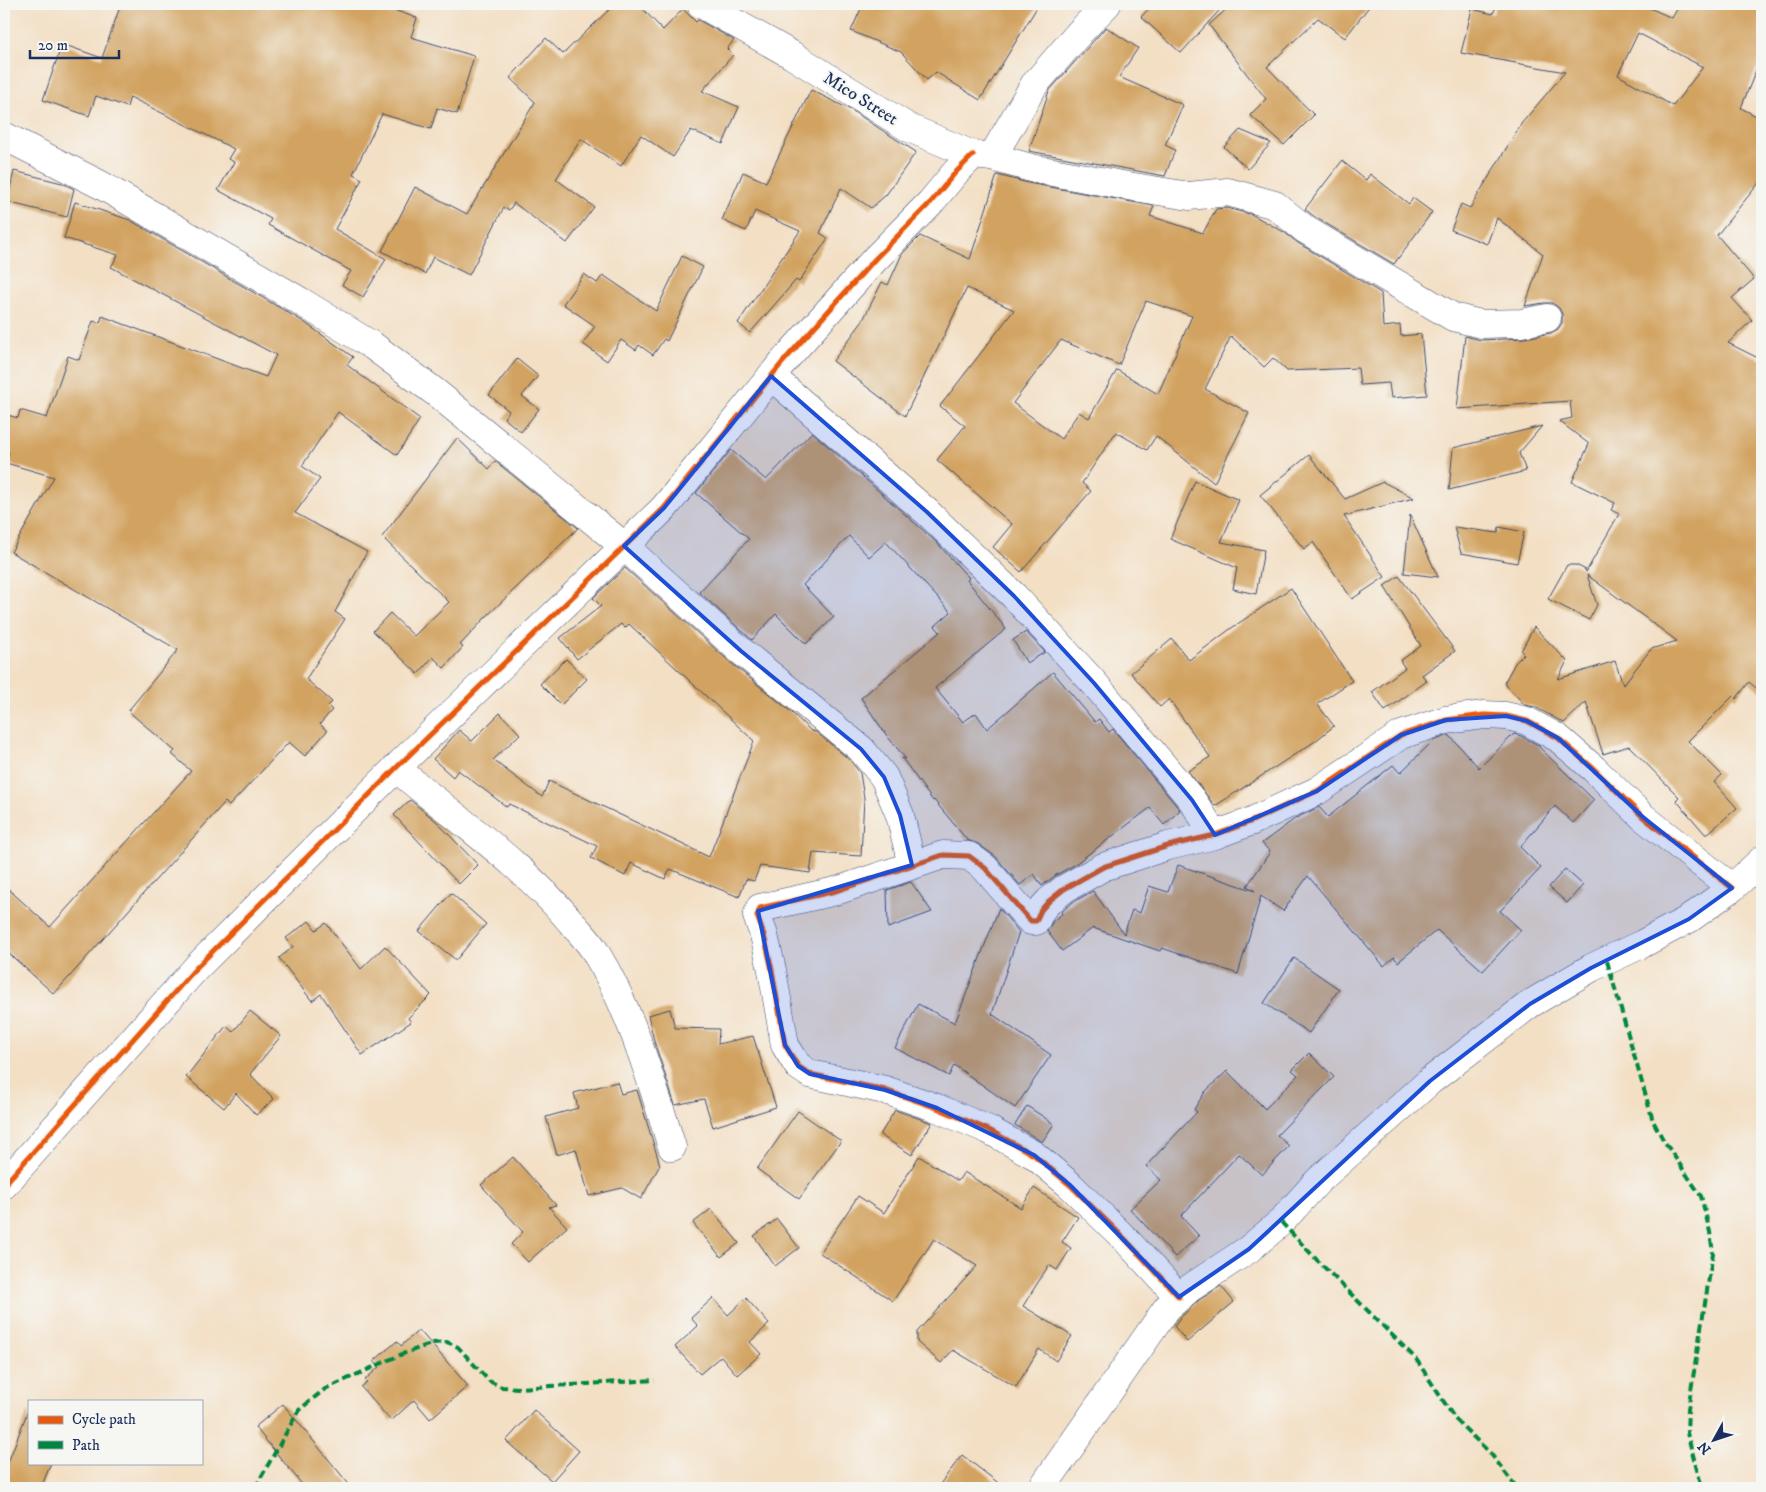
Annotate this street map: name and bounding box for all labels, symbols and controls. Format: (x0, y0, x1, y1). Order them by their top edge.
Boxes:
scale bar (30, 28, 119, 60)
text: 20 m (38, 36, 68, 55)
street label: Mico Street (819, 67, 902, 131)
legend (28, 1400, 202, 1464)
text: Cycle path (72, 1410, 136, 1429)
north arrow (1688, 1414, 1738, 1464)
text: Path (72, 1436, 100, 1455)
text: N (1694, 1437, 1715, 1458)

